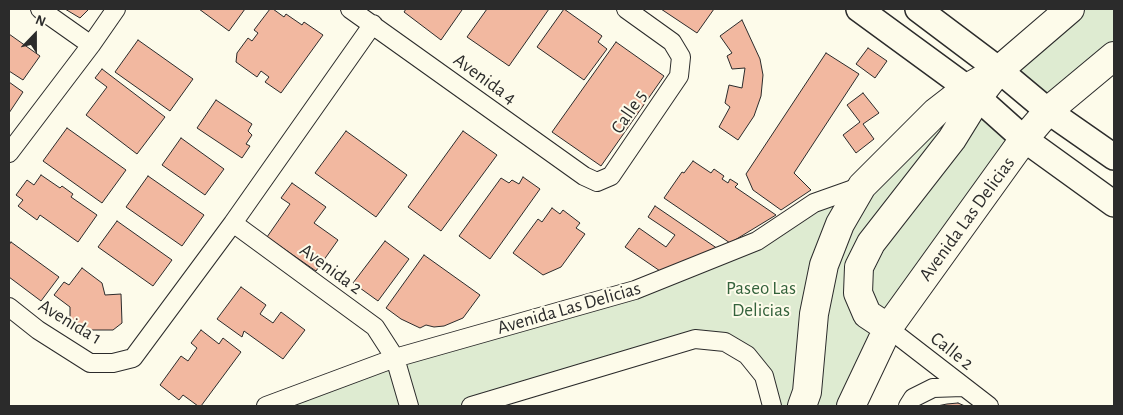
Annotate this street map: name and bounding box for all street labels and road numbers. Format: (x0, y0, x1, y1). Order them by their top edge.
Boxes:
street label: Avenida 4 (449, 48, 521, 110)
street label: Calle 5 (606, 86, 652, 138)
street label: Avenida Las Delicias (914, 152, 1020, 286)
street label: Avenida 2 (295, 239, 367, 299)
street label: Avenida Las Delicias (495, 277, 643, 339)
street label: Avenida 1 (34, 294, 106, 350)
street label: Calle 2 (926, 327, 978, 375)

